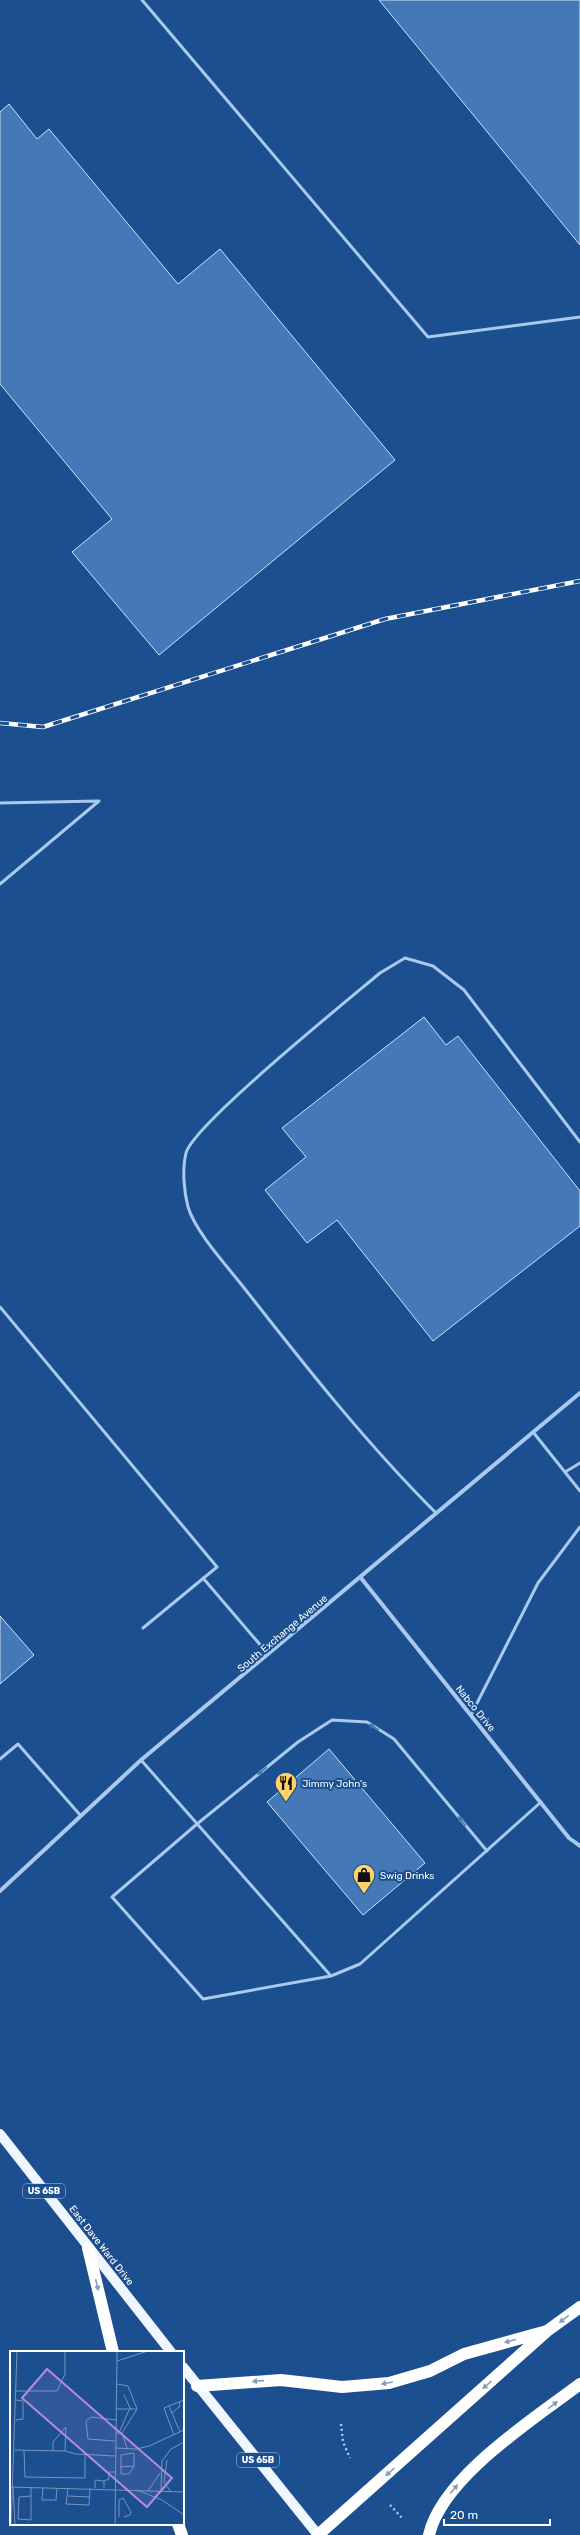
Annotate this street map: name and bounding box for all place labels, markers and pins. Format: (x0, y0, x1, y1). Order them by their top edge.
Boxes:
restaurant icon: Jimmy John's (273, 1770, 299, 1803)
place label: Jimmy John's (302, 1778, 367, 1790)
shop icon: Swig Drinks (351, 1862, 377, 1895)
place label: Swig Drinks (380, 1870, 434, 1882)

